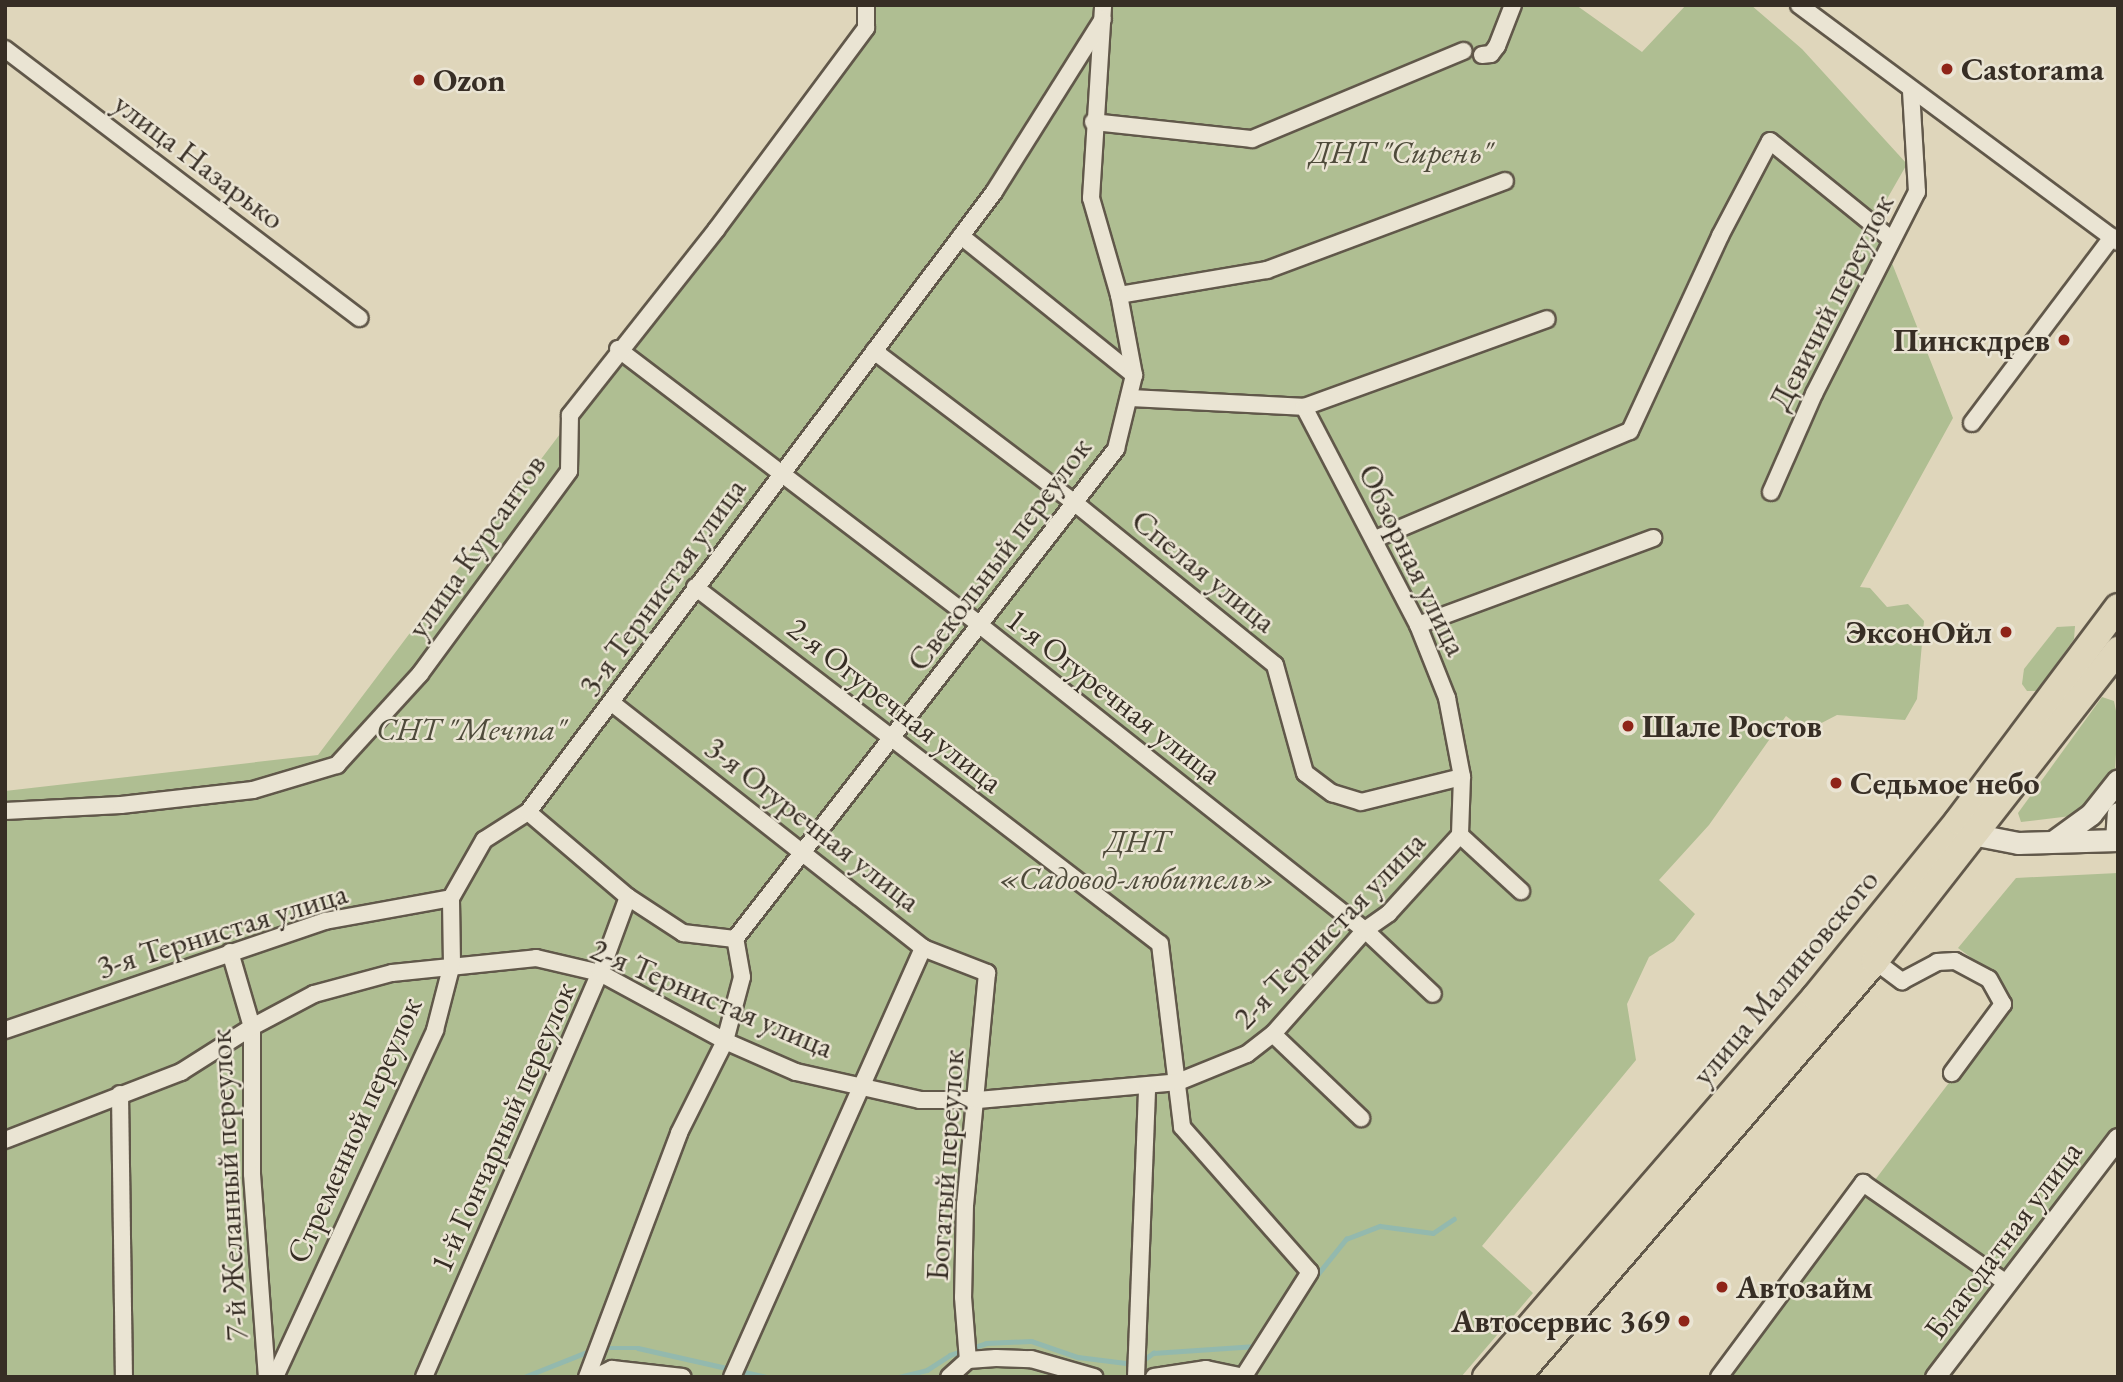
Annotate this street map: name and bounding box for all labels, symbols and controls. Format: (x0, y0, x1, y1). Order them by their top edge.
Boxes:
place label: Castorama (1961, 50, 2104, 88)
place label: Ozon (433, 61, 506, 99)
marker: Castorama (1939, 61, 1955, 77)
marker: Ozon (411, 72, 427, 88)
street label: улица Назарько (106, 84, 292, 238)
park label: ДНТ "Сирень" (1310, 133, 1492, 171)
street label: Девичий переулок (1760, 188, 1902, 416)
place label: Пинскдрев (1893, 321, 2050, 359)
marker: Пинскдрев (2056, 332, 2072, 348)
street label: Свекольный переулок (898, 429, 1100, 679)
street label: улица Курсантов (398, 446, 554, 646)
street label: Обзорная улица (1350, 458, 1476, 662)
street label: 3-я Тернистая улица (570, 471, 754, 703)
street label: Спелая улица (1124, 501, 1284, 641)
street label: 1-я Огуречная улица (999, 600, 1229, 792)
street label: 2-я Огуречная улица (780, 609, 1010, 801)
place label: ЭксонОйл (1845, 613, 1992, 651)
marker: ЭксонОйл (1998, 624, 2014, 640)
place label: Шале Ростов (1642, 707, 1822, 745)
park label: СНТ "Мечта" (376, 710, 566, 748)
marker: Шале Ростов (1620, 718, 1636, 734)
street label: 3-я Огуречная улица (698, 728, 928, 920)
place label: Седьмое небо (1850, 764, 2040, 802)
marker: Седьмое небо (1828, 775, 1844, 791)
park label: ДНТ «Садовод-любитель» (999, 823, 1275, 898)
street label: 2-я Тернистая улица (1225, 823, 1433, 1037)
street label: улица Малиновского (1683, 861, 1887, 1093)
street label: 3-я Тернистая улица (92, 874, 352, 986)
street label: 2-я Тернистая улица (585, 930, 839, 1066)
street label: 1-й Гончарный переулок (422, 976, 584, 1278)
street label: Стременной переулок (278, 991, 430, 1269)
street label: 7-й Желанный переулок (201, 1028, 255, 1342)
street label: Богатый переулок (918, 1048, 972, 1282)
street label: Благодатная улица (1916, 1133, 2090, 1347)
place label: Автозайм (1736, 1268, 1873, 1306)
marker: Автозайм (1714, 1279, 1730, 1295)
place label: Автосервис 369 (1451, 1302, 1670, 1340)
marker: Автосервис 369 (1676, 1313, 1692, 1329)

